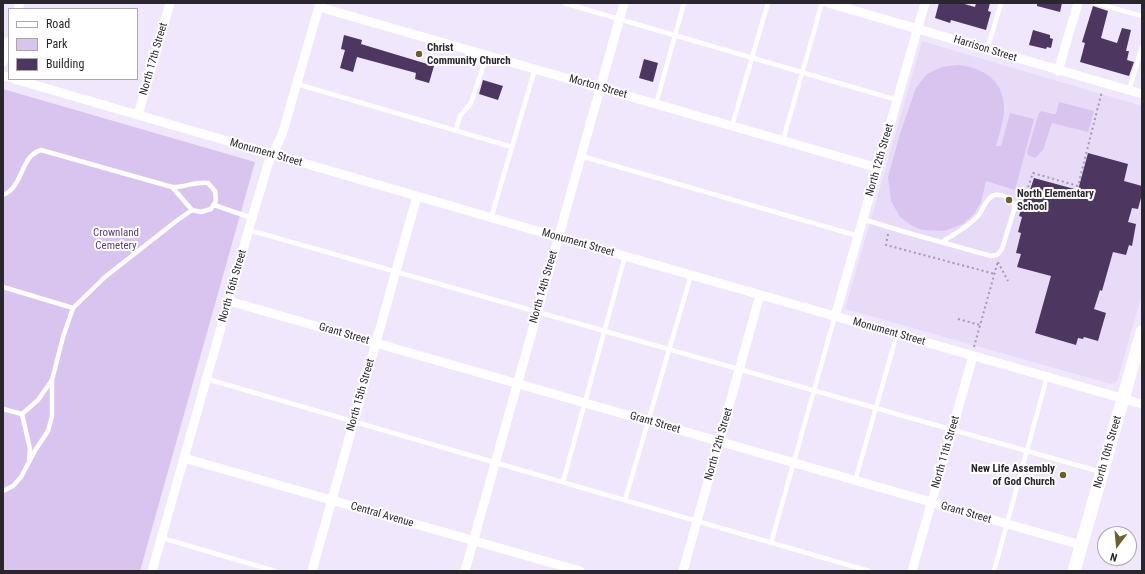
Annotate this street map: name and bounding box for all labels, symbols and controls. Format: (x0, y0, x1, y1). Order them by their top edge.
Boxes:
legend (8, 8, 138, 80)
text: Road (46, 17, 70, 31)
street label: North 17th Street (137, 21, 171, 97)
street label: Harrison Street (952, 33, 1018, 65)
text: Park (46, 37, 67, 51)
place label: Christ Community Church (427, 41, 511, 67)
marker: Christ Community Church (414, 49, 424, 59)
text: Building (46, 57, 84, 71)
street label: Morton Street (567, 72, 629, 102)
street label: North 12th Street (863, 122, 897, 198)
street label: Monument Street (228, 136, 304, 170)
place label: North Elementary School (1017, 187, 1094, 213)
marker: North Elementary School (1004, 195, 1014, 205)
park label: Crownland Cemetery (93, 226, 139, 252)
street label: Monument Street (540, 226, 616, 260)
street label: North 16th Street (216, 248, 250, 324)
street label: North 14th Street (527, 249, 561, 325)
street label: Monument Street (851, 315, 927, 349)
street label: Grant Street (317, 321, 371, 347)
street label: North 15th Street (344, 357, 378, 433)
street label: North 12th Street (702, 406, 736, 482)
street label: Grant Street (628, 410, 682, 436)
street label: North 11th Street (929, 414, 963, 490)
street label: North 10th Street (1091, 414, 1125, 490)
place label: New Life Assembly of God Church (971, 462, 1055, 488)
marker: New Life Assembly of God Church (1058, 470, 1068, 480)
street label: Central Avenue (349, 500, 415, 530)
street label: Grant Street (939, 500, 993, 526)
north arrow (1097, 526, 1137, 566)
text: N (1109, 550, 1119, 564)

